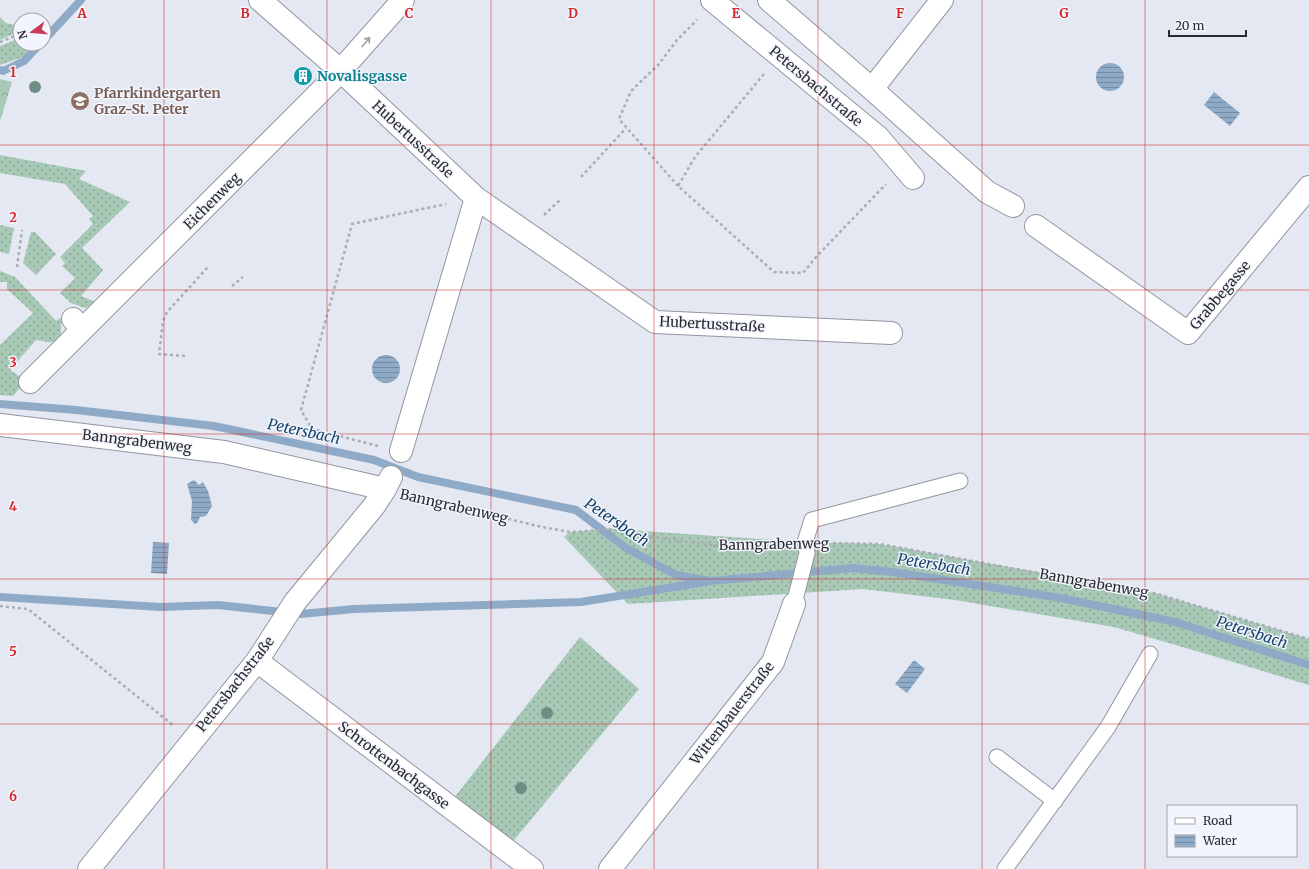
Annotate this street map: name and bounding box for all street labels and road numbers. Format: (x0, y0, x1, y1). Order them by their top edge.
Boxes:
street label: Petersbachstraße (766, 42, 866, 130)
street label: Hubertusstraße (368, 96, 458, 182)
street label: Eichenweg (180, 168, 245, 233)
street label: Grabbegasse (1186, 257, 1254, 333)
street label: Hubertusstraße (659, 312, 765, 336)
street label: Banngrabenweg (81, 425, 193, 457)
street label: Banngrabenweg (398, 485, 510, 527)
street label: Banngrabenweg (719, 534, 830, 554)
street label: Banngrabenweg (1038, 565, 1150, 602)
street label: Petersbachstraße (192, 633, 278, 735)
street label: Wittenbauerstraße (685, 658, 778, 769)
street label: Schrottenbachgasse (335, 717, 453, 813)

